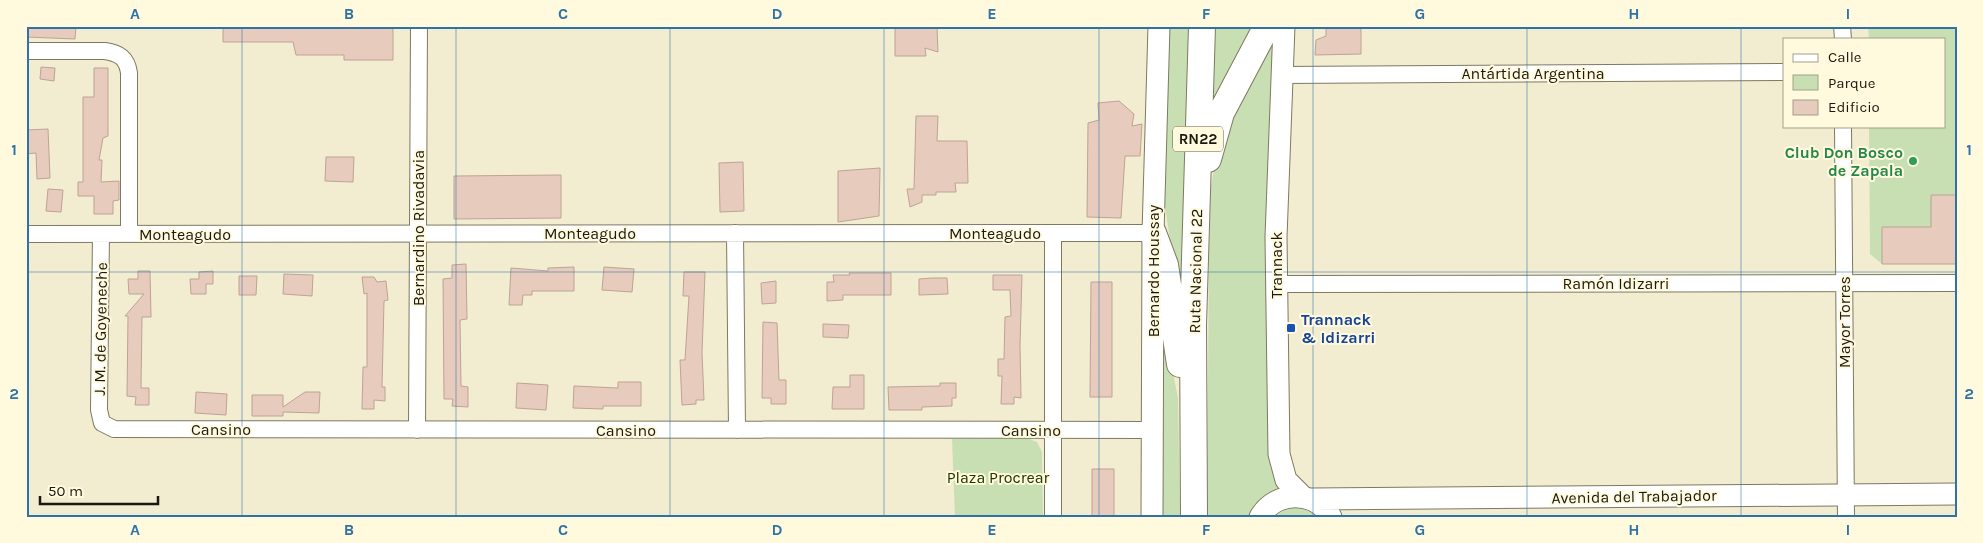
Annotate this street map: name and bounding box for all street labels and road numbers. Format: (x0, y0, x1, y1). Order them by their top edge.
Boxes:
street label: Antártida Argentina (1461, 64, 1605, 83)
road number: RN22 (1173, 126, 1223, 152)
street label: Bernardino Rivadavia (409, 150, 428, 306)
street label: Bernardo Houssay (1144, 204, 1163, 337)
street label: Ruta Nacional 22 (1185, 208, 1206, 334)
street label: Monteagudo (544, 224, 636, 243)
street label: Monteagudo (949, 224, 1041, 243)
street label: Monteagudo (139, 225, 231, 244)
street label: Trannack (1267, 232, 1286, 298)
street label: J. M. de Goyeneche (90, 262, 111, 396)
street label: Ramón Idizarri (1562, 274, 1670, 293)
street label: Mayor Torres (1835, 276, 1854, 368)
street label: Cansino (191, 420, 251, 439)
street label: Cansino (596, 421, 656, 440)
street label: Cansino (1001, 421, 1061, 440)
street label: Avenida del Trabajador (1551, 486, 1717, 507)

